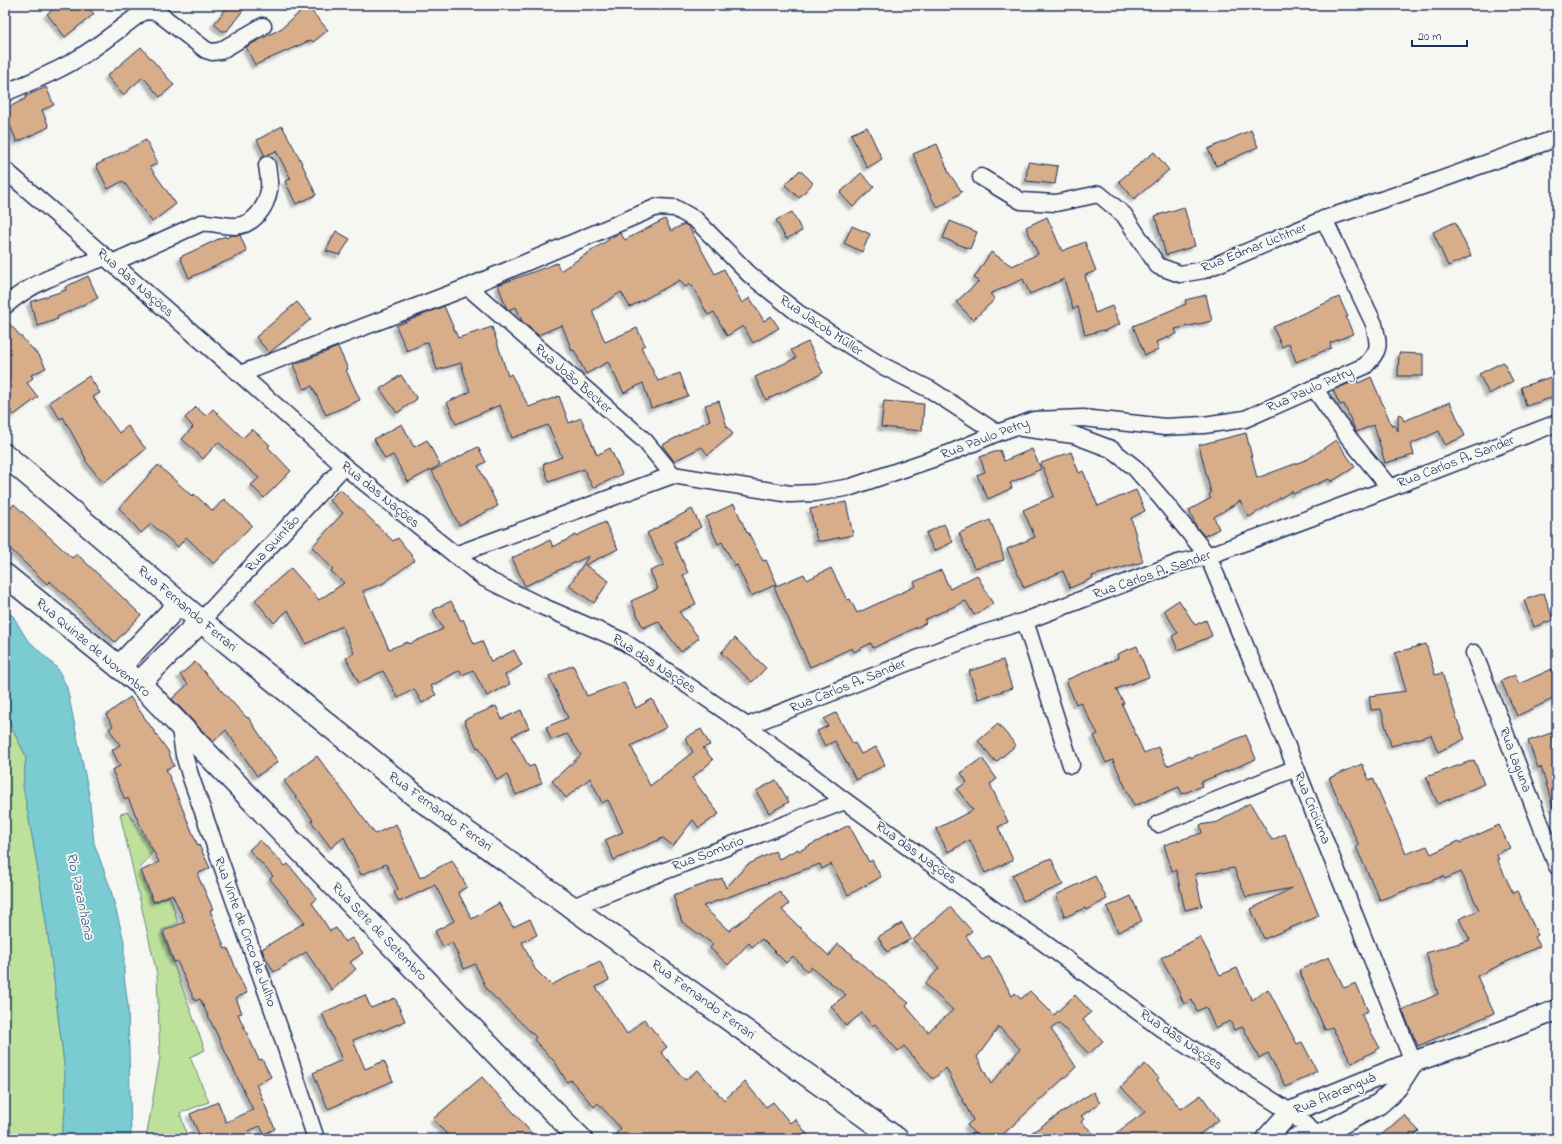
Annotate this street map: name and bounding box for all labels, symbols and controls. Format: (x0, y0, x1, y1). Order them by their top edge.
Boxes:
scale bar (1412, 22, 1467, 48)
text: 20 m (1418, 28, 1441, 46)
street label: Rua Edmar Lichtner (1198, 217, 1311, 279)
street label: Rua das Nações (92, 243, 178, 323)
street label: Rua Jacob Müller (775, 290, 868, 362)
street label: Rua João Becker (529, 339, 617, 419)
street label: Rua Paulo Petry (1263, 361, 1357, 419)
street label: Rua Paulo Petry (938, 412, 1033, 466)
street label: Rua Carlos A. Sander (1395, 430, 1518, 494)
street label: Rua das Nações (336, 456, 424, 534)
street label: Rua Quintão (241, 510, 305, 578)
street label: Rua Carlos A. Sander (1090, 545, 1214, 605)
street label: Rua Fernando Ferrari (132, 561, 242, 657)
street label: Rua Quinze de Novembro (31, 593, 155, 703)
street label: Rua das Nações (608, 629, 700, 699)
street label: Rua Carlos A. Sander (787, 653, 910, 719)
street label: Rua Laguna (1492, 724, 1537, 796)
street label: Rua Fernando Ferrari (383, 767, 497, 857)
street label: Rua Criciúma (1288, 769, 1336, 847)
street label: Rua das Nações (871, 816, 961, 890)
street label: Rua Sombrio (669, 831, 747, 877)
water label: Rio Paranhana (60, 850, 100, 943)
street label: Rua Vinte de Cinco de Julho (208, 854, 282, 1010)
street label: Rua Sete de Setembro (326, 878, 432, 986)
street label: Rua Fernando Ferrari (646, 955, 760, 1045)
street label: Rua das Nações (1135, 1004, 1227, 1076)
street label: Rua Araranguá (1291, 1067, 1380, 1122)

